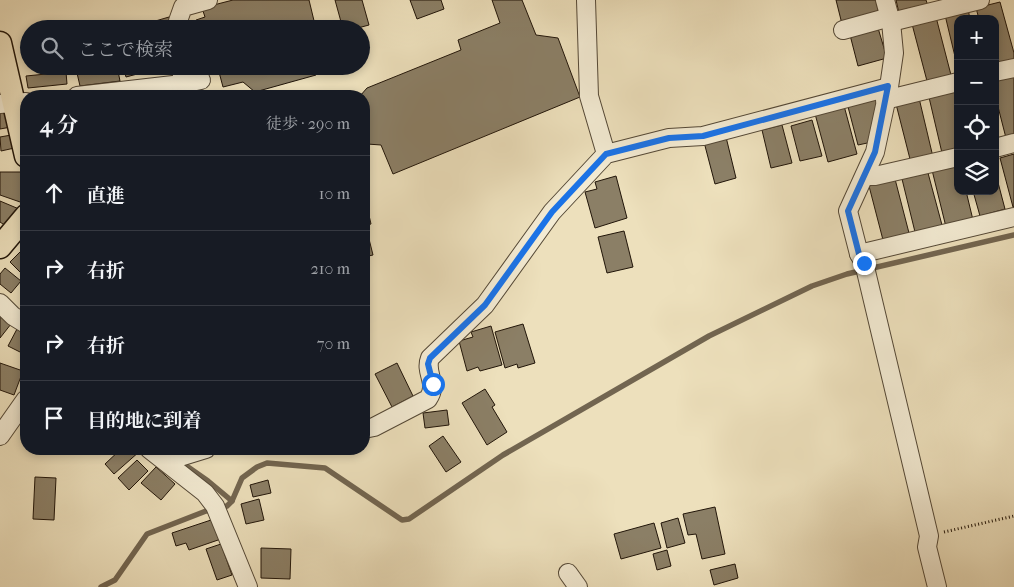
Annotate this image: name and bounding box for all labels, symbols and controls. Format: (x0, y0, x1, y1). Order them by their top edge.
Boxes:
map controls (954, 15, 999, 195)
button: + (954, 15, 999, 60)
search box (20, 20, 370, 75)
icon: search (38, 34, 66, 62)
text: ここで検索 (78, 39, 173, 61)
button: − (954, 60, 999, 105)
button: locate (954, 105, 999, 150)
text: 4 分 (40, 113, 78, 137)
text: 徒歩 · 290 m (266, 114, 350, 133)
button: layers (954, 150, 999, 195)
icon: ahead (40, 179, 68, 207)
text: 10 m (319, 184, 350, 203)
text: 直進 (87, 185, 125, 207)
route end (853, 252, 876, 275)
icon: right (40, 254, 68, 282)
text: 210 m (311, 259, 350, 278)
text: 右折 (87, 260, 125, 282)
icon: right (40, 329, 68, 357)
text: 70 m (317, 334, 350, 353)
text: 右折 (87, 335, 125, 357)
route start (422, 373, 445, 396)
icon: arrive (40, 404, 68, 432)
text: 目的地に到着 (87, 410, 201, 432)

